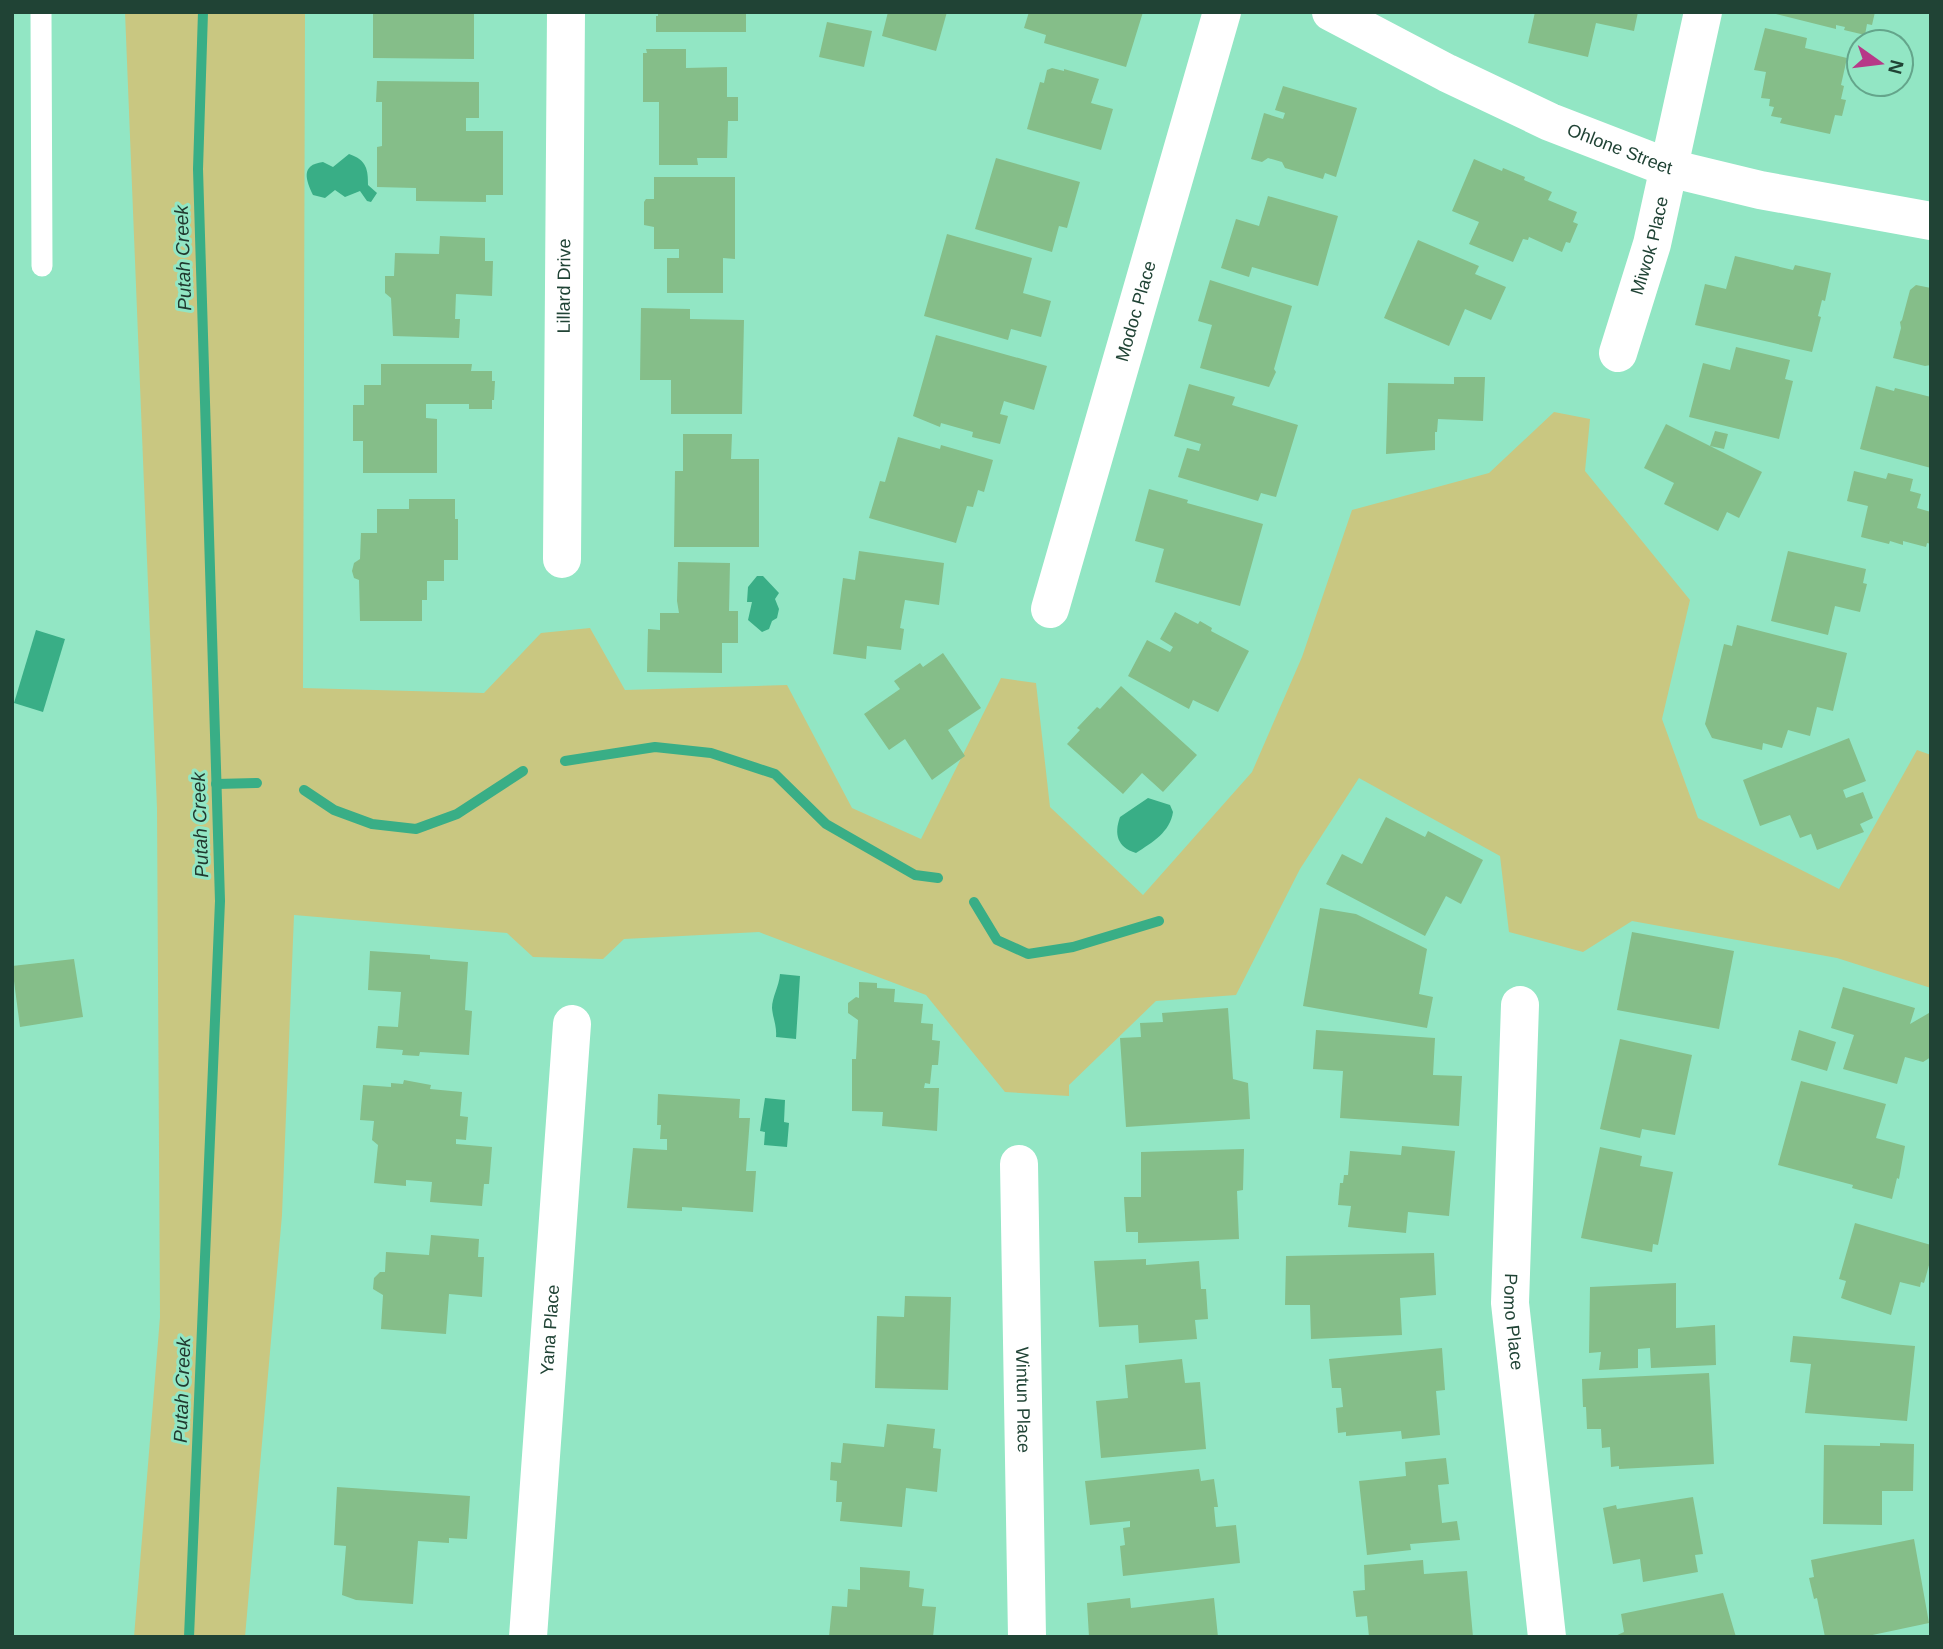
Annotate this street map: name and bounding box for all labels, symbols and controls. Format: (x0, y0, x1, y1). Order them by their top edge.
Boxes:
north arrow (1845, 28, 1915, 98)
text: N (1884, 58, 1908, 76)
street label: Ohlone Street (1564, 120, 1674, 178)
street label: Miwok Place (1627, 195, 1672, 297)
water label: Putah Creek (171, 203, 195, 311)
street label: Lillard Drive (554, 238, 574, 334)
street label: Modoc Place (1112, 258, 1160, 364)
water label: Putah Creek (188, 770, 212, 878)
street label: Pomo Place (1500, 1273, 1527, 1371)
street label: Yana Place (537, 1284, 563, 1376)
water label: Putah Creek (170, 1335, 194, 1443)
street label: Wintun Place (1012, 1347, 1034, 1453)

